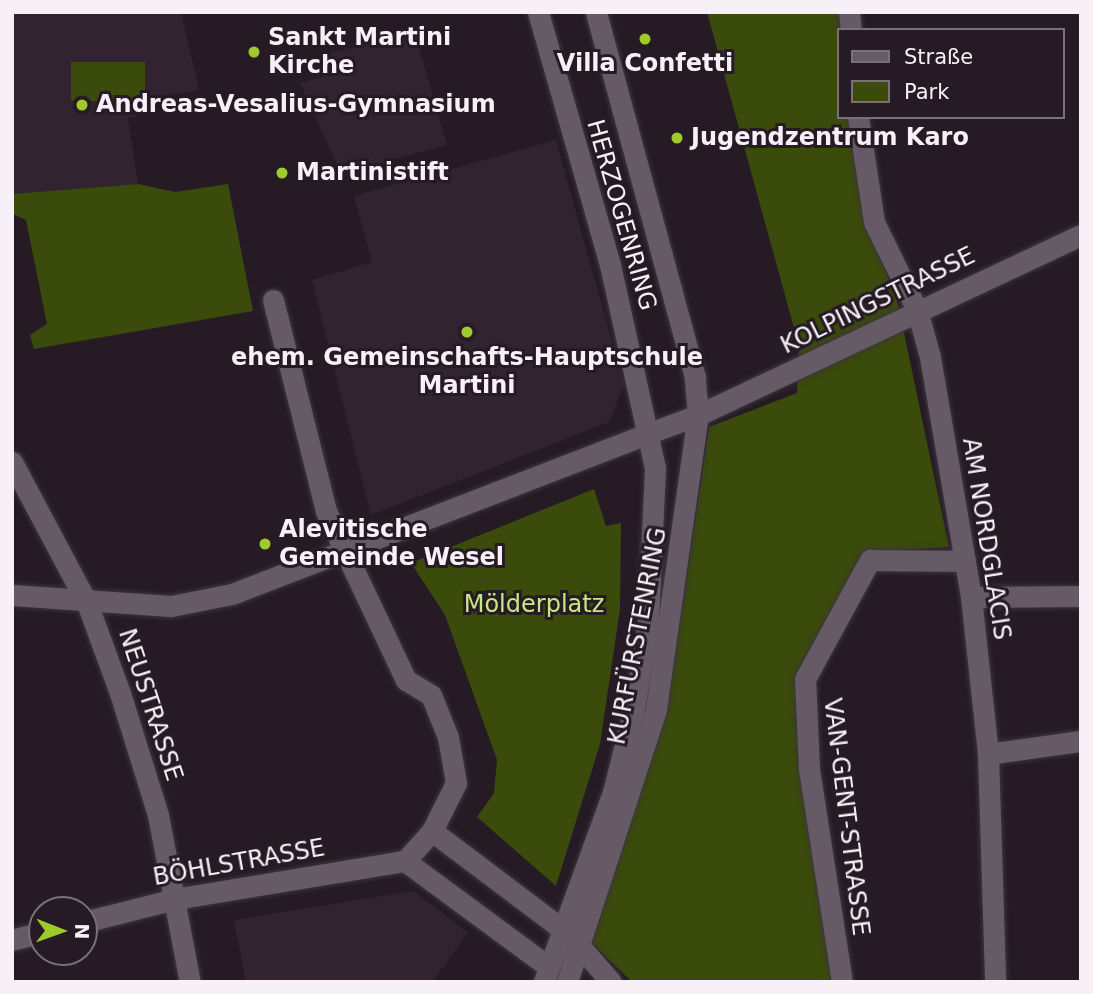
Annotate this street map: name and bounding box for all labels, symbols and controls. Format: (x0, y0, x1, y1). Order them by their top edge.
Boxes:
place label: Sankt Martini Kirche (268, 24, 451, 80)
legend (838, 28, 1065, 119)
marker: Villa Confetti (637, 31, 653, 47)
marker: Sankt Martini Kirche (246, 44, 262, 60)
text: Straße (904, 45, 973, 69)
place label: Villa Confetti (557, 50, 733, 78)
text: Park (904, 80, 949, 104)
place label: Andreas-Vesalius-Gymnasium (96, 91, 496, 119)
marker: Andreas-Vesalius-Gymnasium (74, 97, 90, 113)
street label: HERZOGENRING (580, 116, 662, 314)
place label: Jugendzentrum Karo (691, 124, 969, 152)
marker: Jugendzentrum Karo (669, 130, 685, 146)
place label: Martinistift (296, 159, 449, 187)
marker: Martinistift (274, 165, 290, 181)
street label: KOLPINGSTRASSE (776, 241, 980, 361)
marker: ehem. Gemeinschafts-Hauptschule Martini (459, 324, 475, 340)
place label: ehem. Gemeinschafts-Hauptschule Martini (231, 344, 703, 400)
street label: AM NORDGLACIS (956, 436, 1016, 642)
place label: Alevitische Gemeinde Wesel (279, 516, 504, 572)
street label: KURFÜRSTENRING (603, 525, 673, 747)
marker: Alevitische Gemeinde Wesel (257, 536, 273, 552)
park label: Mölderplatz (464, 591, 604, 619)
street label: NEUSTRASSE (112, 625, 188, 785)
street label: VAN-GENT-STRASSE (817, 697, 875, 937)
street label: BÖHLSTRASSE (151, 834, 327, 892)
north arrow (28, 896, 98, 966)
text: N (71, 923, 93, 939)

